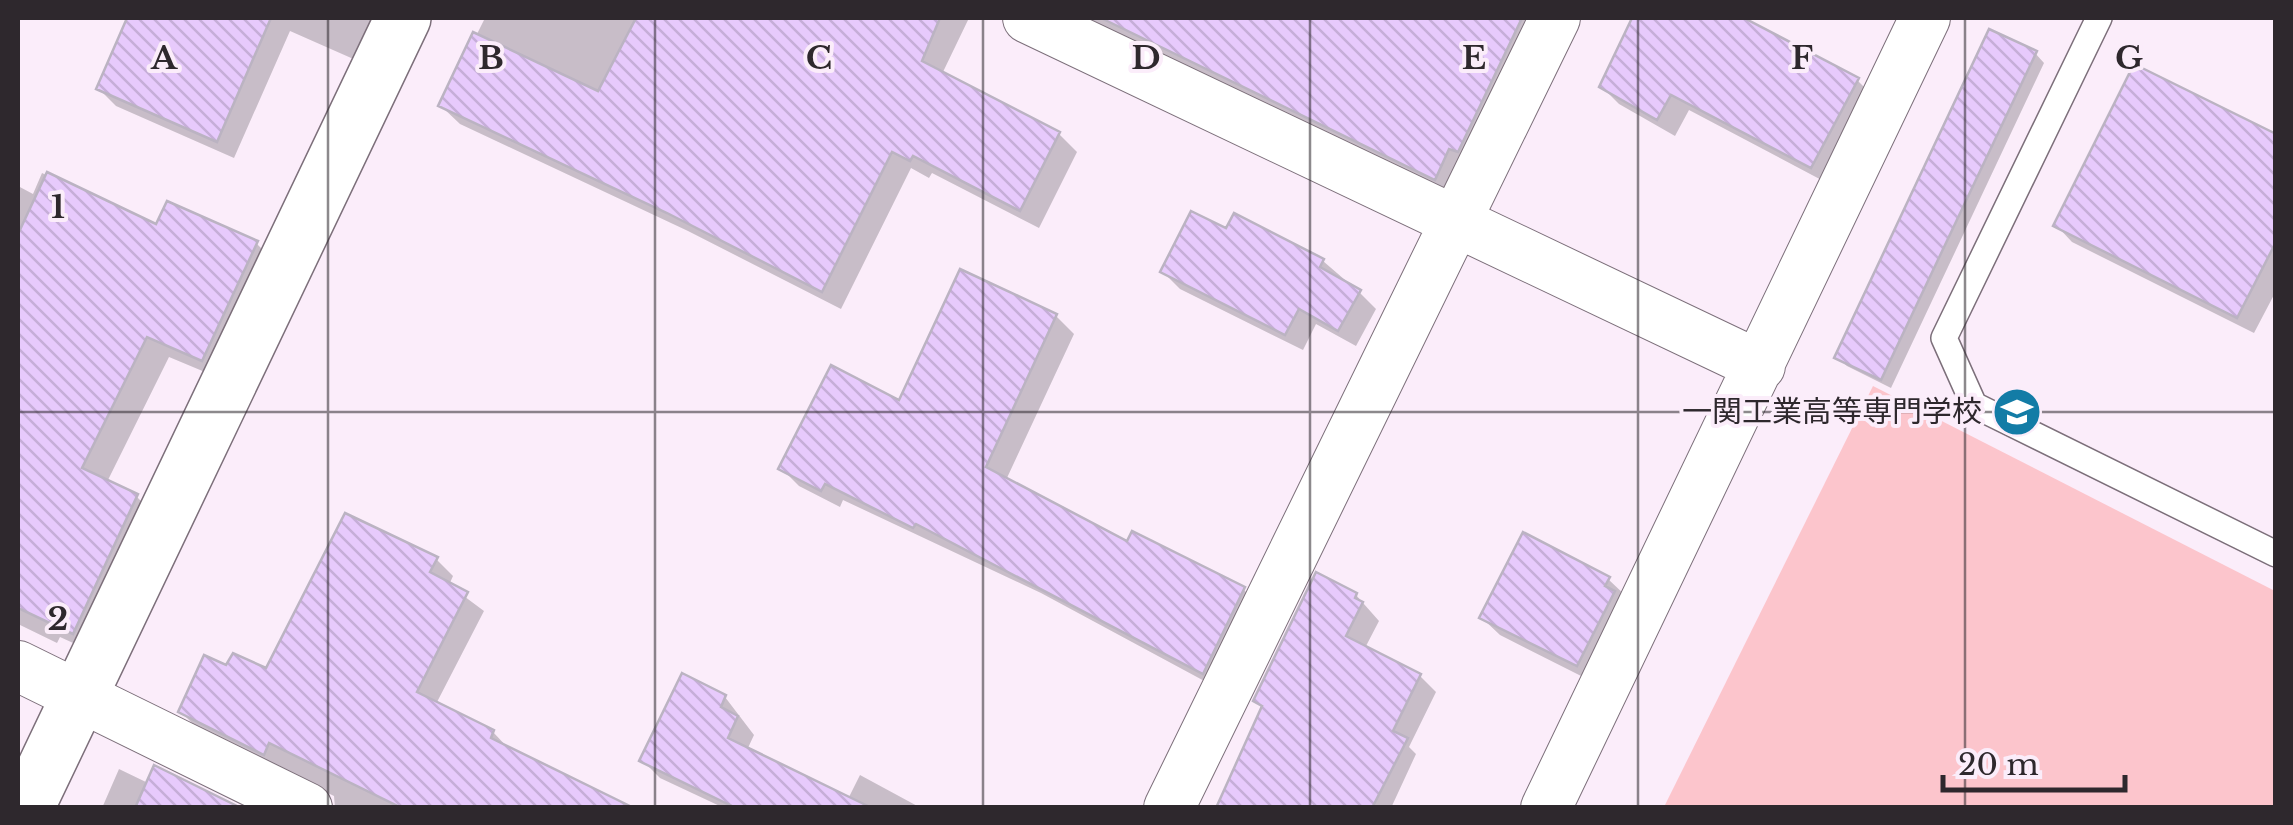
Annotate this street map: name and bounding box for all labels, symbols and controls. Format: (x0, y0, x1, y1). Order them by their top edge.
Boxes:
text: A (150, 38, 178, 78)
text: B (478, 38, 504, 78)
text: C (806, 38, 832, 78)
text: D (1131, 38, 1161, 78)
text: E (1462, 38, 1486, 78)
text: F (1791, 38, 1813, 78)
text: G (2115, 38, 2143, 78)
text: 1 (51, 187, 65, 227)
school or university icon: 一関工業高等専門学校 (1991, 386, 2043, 438)
place label: 一関工業高等専門学校 (1682, 393, 1982, 430)
text: 2 (48, 599, 68, 639)
scale bar (1943, 730, 2126, 792)
text: 20 m (1958, 746, 2039, 783)

